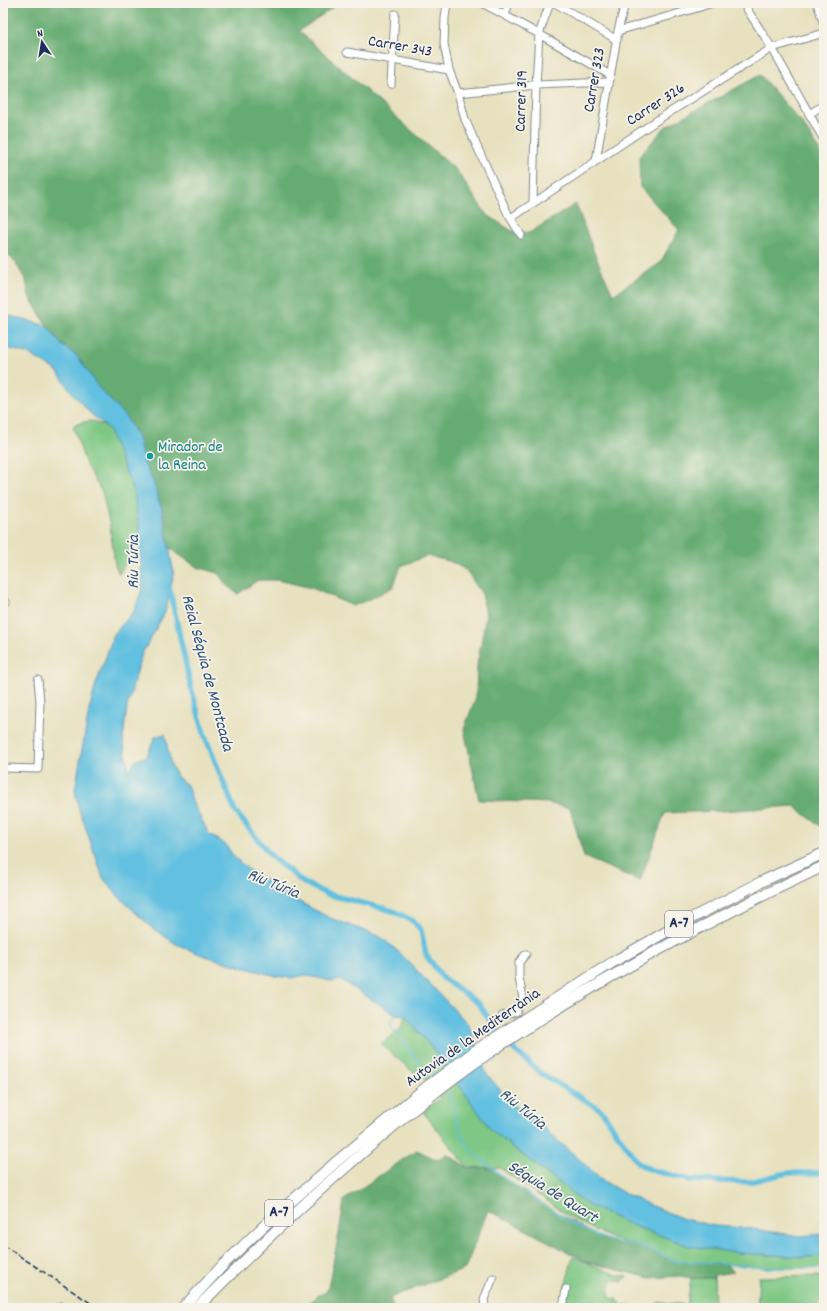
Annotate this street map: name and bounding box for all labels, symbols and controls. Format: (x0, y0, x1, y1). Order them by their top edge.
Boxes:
north arrow (22, 22, 62, 62)
text: N (36, 26, 45, 43)
street label: Carrer 343 (366, 30, 434, 64)
street label: Carrer 323 (578, 46, 612, 114)
street label: Carrer 319 (509, 70, 535, 132)
street label: Carrer 326 (622, 77, 690, 133)
place label: Mirador de la Reina (158, 436, 223, 477)
marker: Mirador de la Reina (145, 451, 155, 461)
water label: Riu Túria (123, 534, 147, 589)
water label: Reial Séquia de Montcada (174, 592, 239, 755)
water label: Riu Túria (243, 864, 304, 907)
road number: A-7 (665, 911, 693, 937)
street label: Autovia de la Mediterrània (401, 982, 546, 1093)
water label: Riu Túria (493, 1084, 551, 1137)
water label: Séquia de Quart (502, 1156, 603, 1231)
road number: A-7 (265, 1200, 293, 1226)

